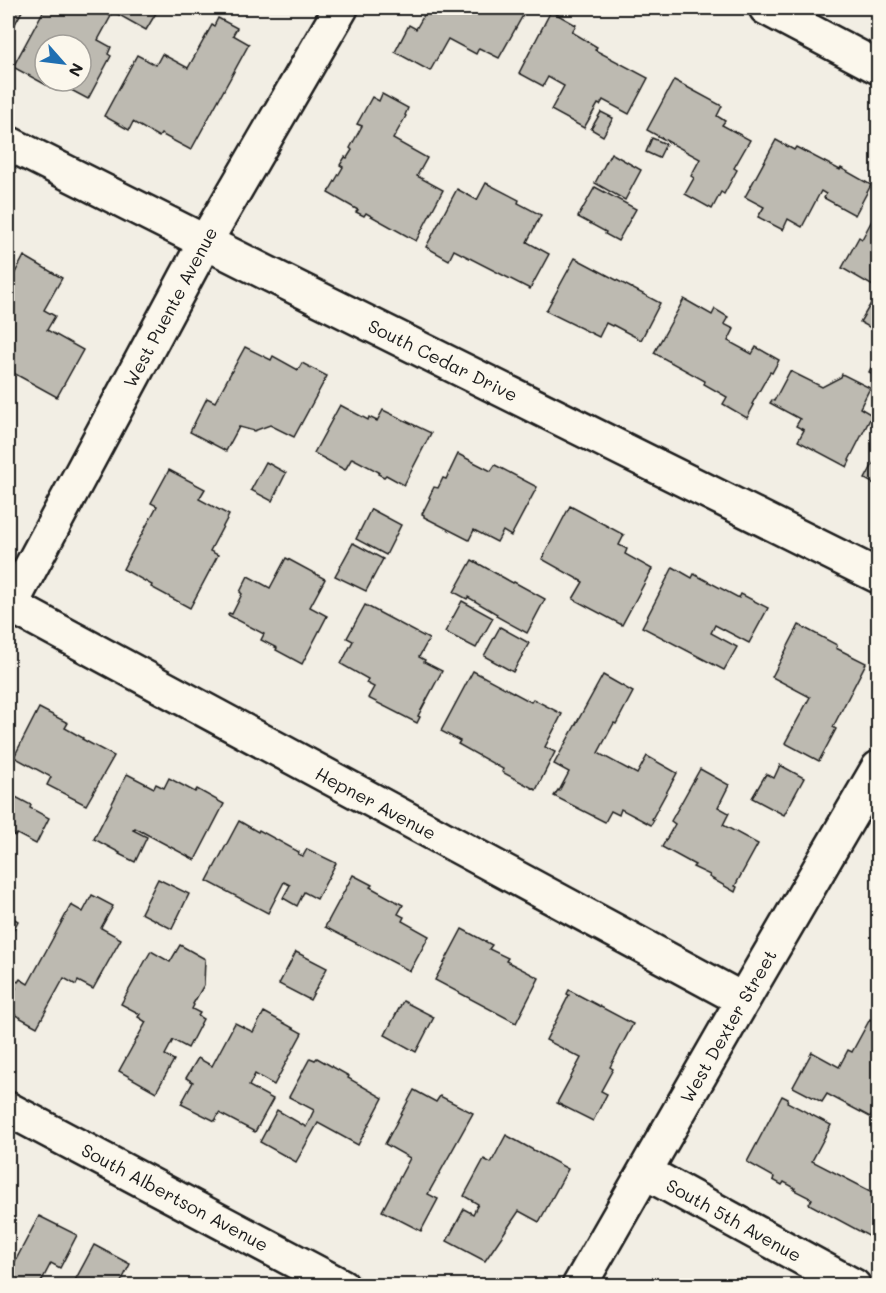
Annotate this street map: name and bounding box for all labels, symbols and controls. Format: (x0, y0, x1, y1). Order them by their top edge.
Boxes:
north arrow (33, 33, 93, 93)
text: N (65, 60, 89, 81)
street label: West Puente Avenue (118, 223, 222, 391)
street label: South Cedar Drive (364, 313, 522, 407)
street label: Hepner Avenue (312, 761, 440, 845)
street label: West Dexter Street (674, 945, 782, 1107)
street label: South Albertson Avenue (77, 1137, 273, 1257)
street label: South 5th Avenue (662, 1173, 806, 1267)

